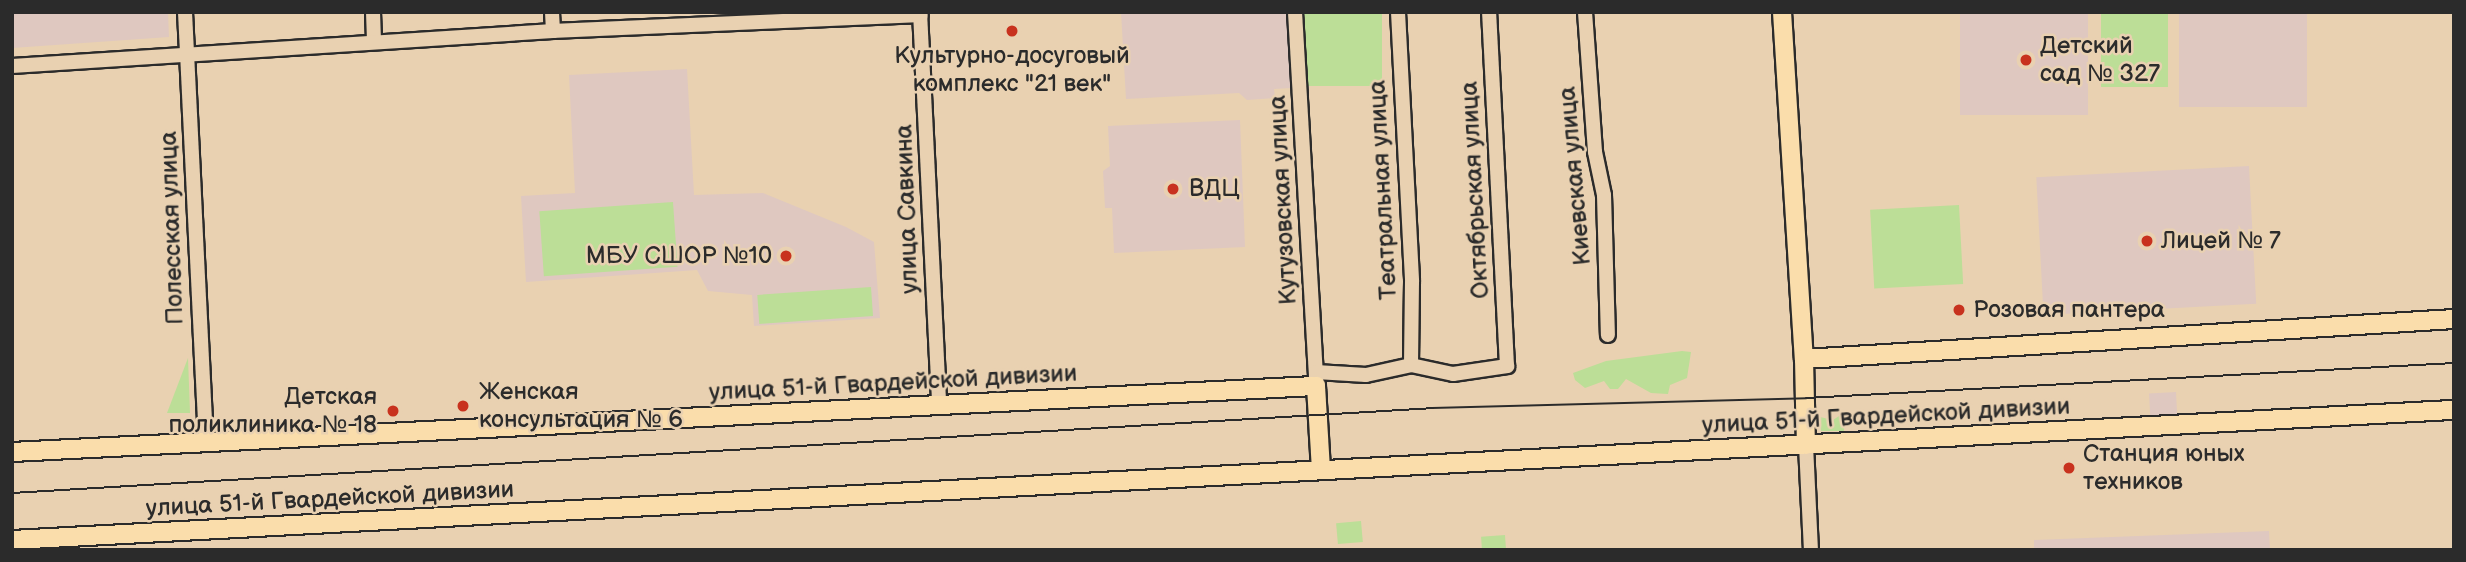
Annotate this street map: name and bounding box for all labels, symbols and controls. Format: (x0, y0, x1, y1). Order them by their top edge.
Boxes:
marker: Культурно-досуговый комплекс "21 век" (1004, 23, 1020, 39)
place label: Детский сад № 327 (2040, 32, 2160, 88)
place label: Культурно-досуговый комплекс "21 век" (894, 42, 1130, 98)
marker: Детский сад № 327 (2018, 52, 2034, 68)
street label: Театральная улица (1363, 79, 1403, 301)
street label: Октябрьская улица (1455, 81, 1495, 299)
street label: Киевская улица (1553, 85, 1597, 267)
street label: Кутузовская улица (1263, 94, 1303, 306)
street label: улица Савкина (890, 124, 924, 294)
street label: Полесская улица (154, 131, 190, 325)
place label: ВДЦ (1189, 175, 1240, 203)
marker: ВДЦ (1163, 179, 1183, 199)
place label: Лицей № 7 (2161, 227, 2281, 255)
marker: Лицей № 7 (2139, 233, 2155, 249)
place label: МБУ СШОР №10 (586, 242, 772, 270)
marker: МБУ СШОР №10 (778, 248, 794, 264)
place label: Розовая пантера (1973, 296, 2165, 324)
marker: Розовая пантера (1951, 302, 1967, 318)
street label: улица 51-й Гвардейской дивизии (708, 359, 1078, 407)
place label: Женская консультация № 6 (479, 378, 683, 434)
place label: Детская поликлиника № 18 (168, 383, 377, 439)
street label: улица 51-й Гвардейской дивизии (1701, 392, 2071, 440)
marker: Женская консультация № 6 (453, 396, 473, 416)
marker: Детская поликлиника № 18 (383, 401, 403, 421)
place label: Станция юных техников (2083, 440, 2245, 496)
marker: Станция юных техников (2061, 460, 2077, 476)
street label: улица 51-й Гвардейской дивизии (145, 475, 515, 523)

